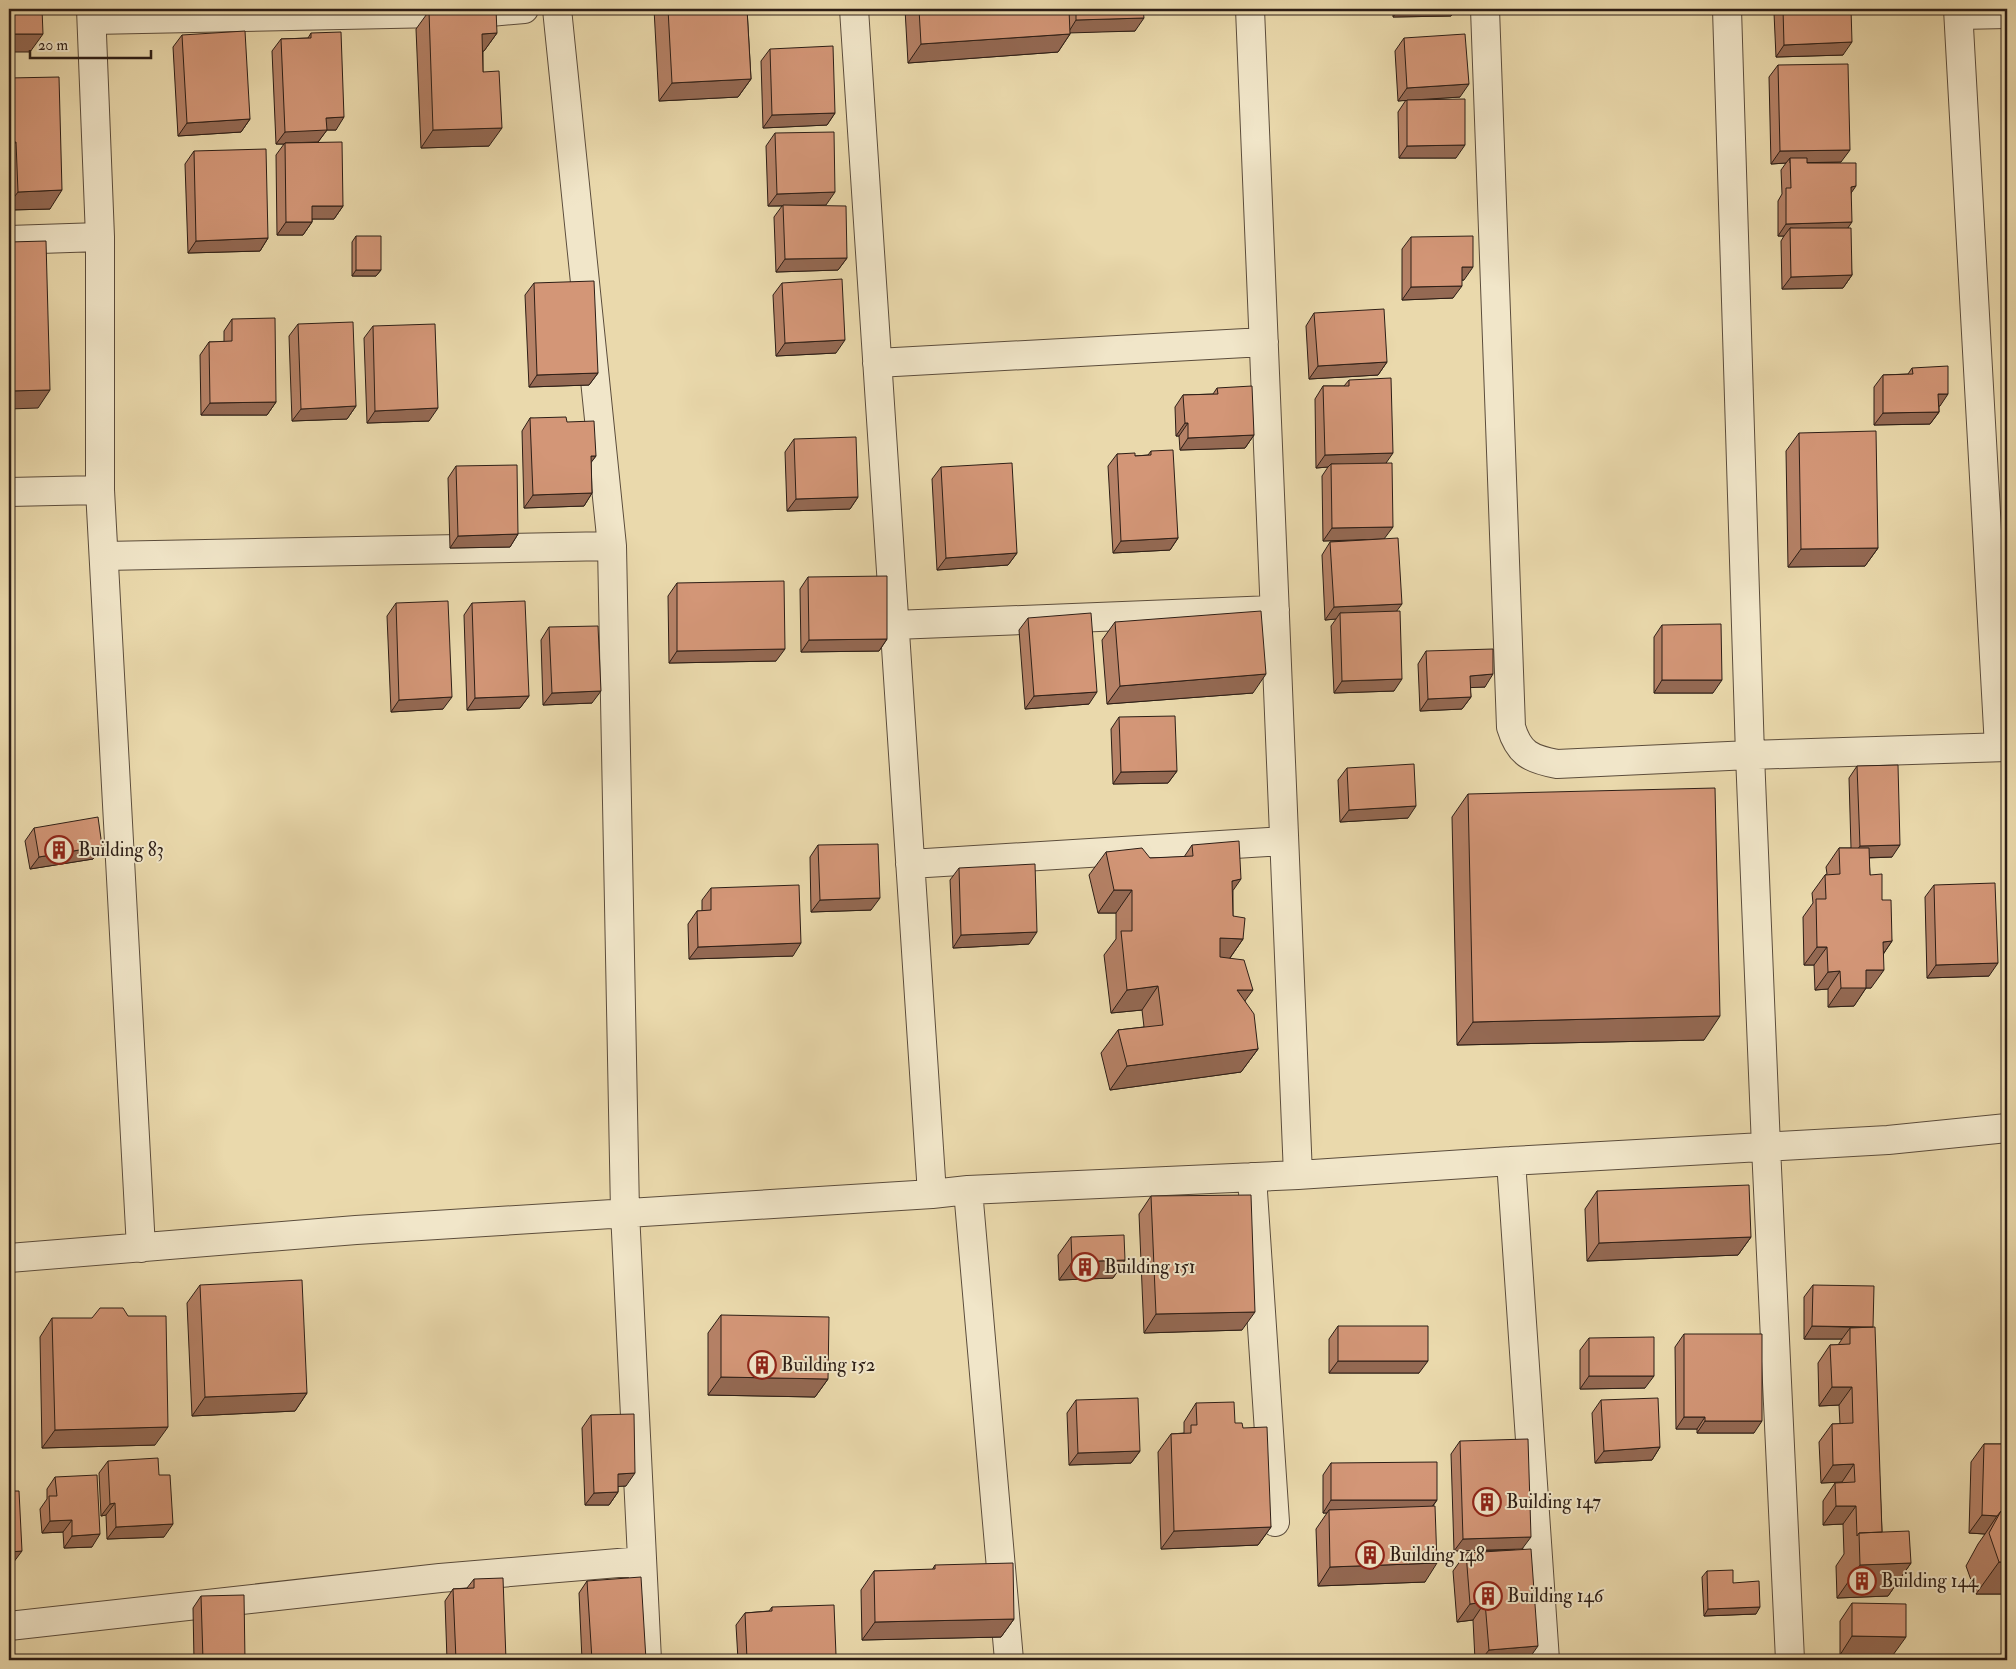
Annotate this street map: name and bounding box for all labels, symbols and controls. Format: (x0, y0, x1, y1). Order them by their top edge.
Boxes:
scale bar (30, 28, 151, 60)
text: 20 m (38, 36, 68, 55)
building icon: Building 83 (44, 835, 74, 865)
place label: Building 83 (78, 838, 164, 862)
building icon: Building 151 (1070, 1252, 1100, 1282)
place label: Building 151 (1104, 1255, 1196, 1279)
building icon: Building 152 (747, 1350, 777, 1380)
place label: Building 152 (781, 1353, 875, 1377)
building icon: Building 147 (1472, 1487, 1502, 1517)
place label: Building 147 (1506, 1490, 1601, 1514)
building icon: Building 148 (1355, 1540, 1385, 1570)
place label: Building 148 (1389, 1543, 1485, 1567)
building icon: Building 144 (1847, 1566, 1877, 1596)
place label: Building 144 (1881, 1569, 1979, 1593)
building icon: Building 146 (1473, 1581, 1503, 1611)
place label: Building 146 (1507, 1584, 1605, 1608)

